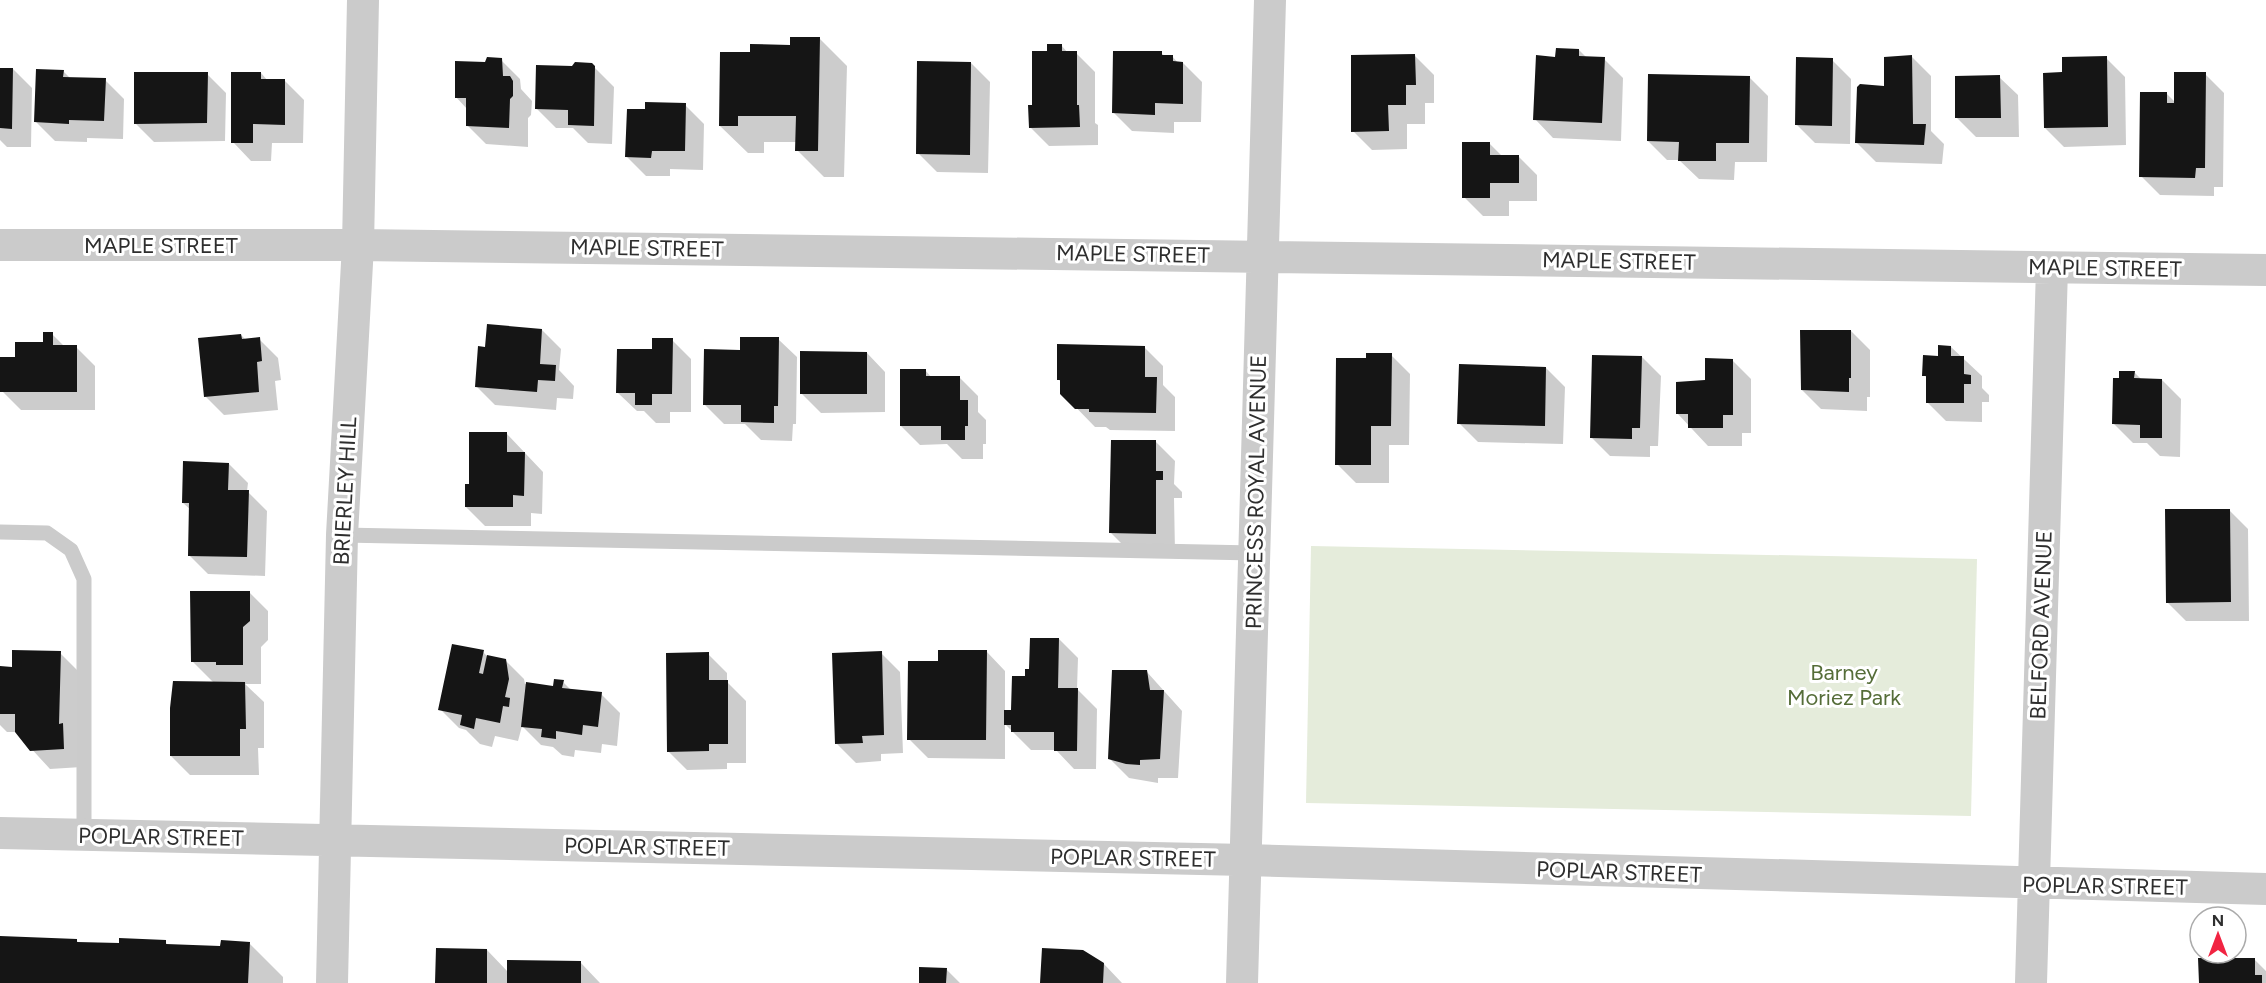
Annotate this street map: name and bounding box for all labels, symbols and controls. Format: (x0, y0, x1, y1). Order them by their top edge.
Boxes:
street label: MAPLE STREET (84, 232, 238, 259)
street label: MAPLE STREET (570, 233, 724, 263)
street label: MAPLE STREET (1056, 239, 1210, 269)
street label: MAPLE STREET (1542, 246, 1696, 276)
street label: MAPLE STREET (2028, 253, 2182, 283)
street label: PRINCESS ROYAL AVENUE (1240, 355, 1272, 629)
street label: BRIERLEY HILL (328, 416, 362, 566)
street label: BELFORD AVENUE (2024, 530, 2058, 720)
park label: Barney Moriez Park (1787, 659, 1901, 711)
street label: POPLAR STREET (78, 822, 244, 852)
street label: POPLAR STREET (564, 832, 730, 862)
street label: POPLAR STREET (1050, 843, 1216, 873)
street label: POPLAR STREET (1536, 856, 1702, 888)
street label: POPLAR STREET (2022, 871, 2188, 901)
north arrow (2188, 905, 2248, 965)
text: N (2212, 911, 2224, 930)

